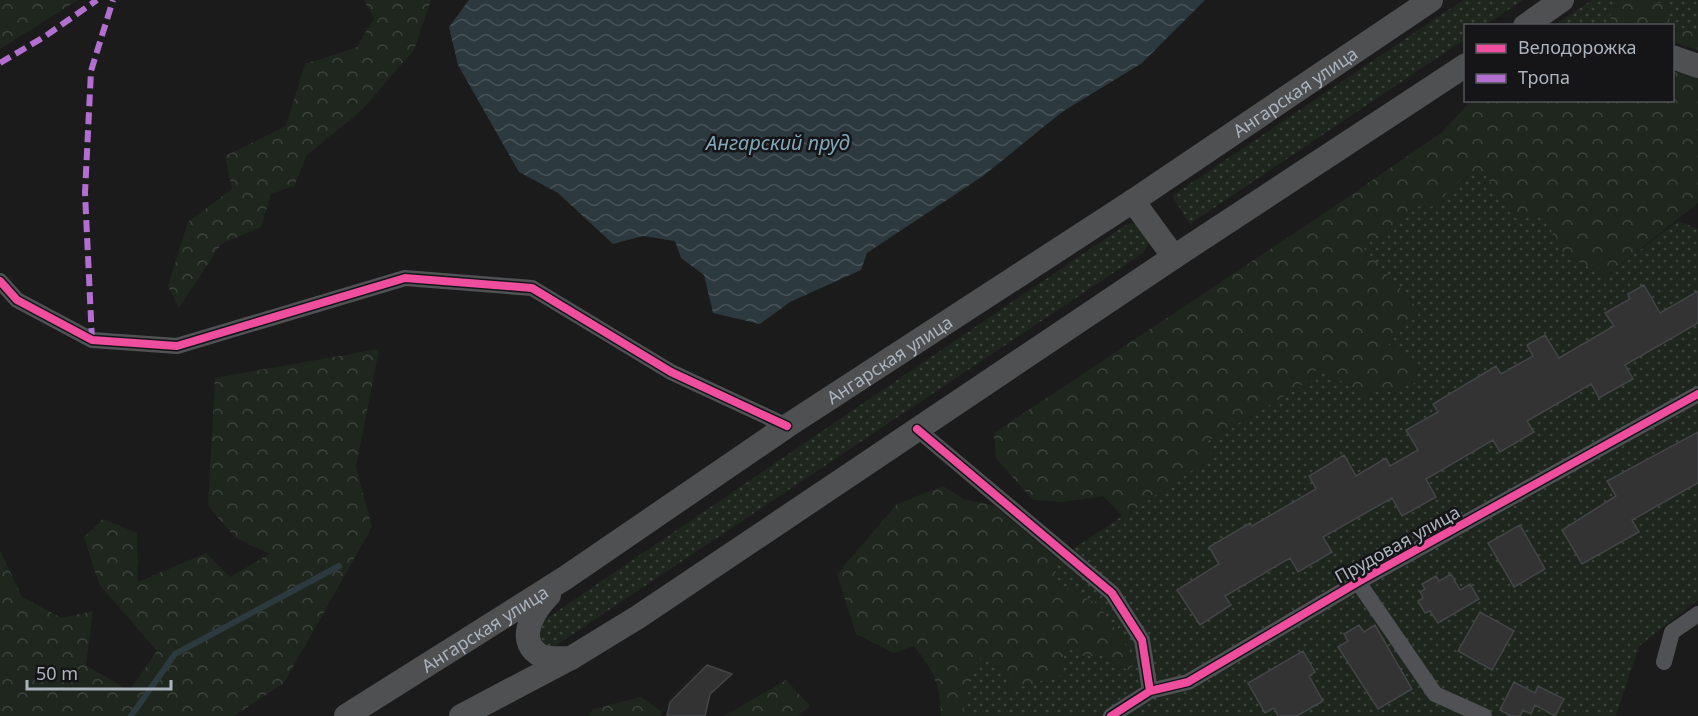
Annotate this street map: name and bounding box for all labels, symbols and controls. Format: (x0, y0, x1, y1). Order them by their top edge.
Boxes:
legend (1464, 24, 1674, 102)
text: Велодорожка (1518, 35, 1636, 59)
street label: Ангарская улица (1228, 41, 1362, 142)
text: Тропа (1518, 65, 1570, 89)
water label: Ангарский пруд (704, 129, 850, 156)
street label: Ангарская улица (822, 310, 957, 409)
street label: Прудовая улица (1330, 500, 1464, 588)
street label: Ангарская улица (417, 580, 553, 678)
scale bar (27, 653, 171, 691)
text: 50 m (36, 661, 78, 685)

